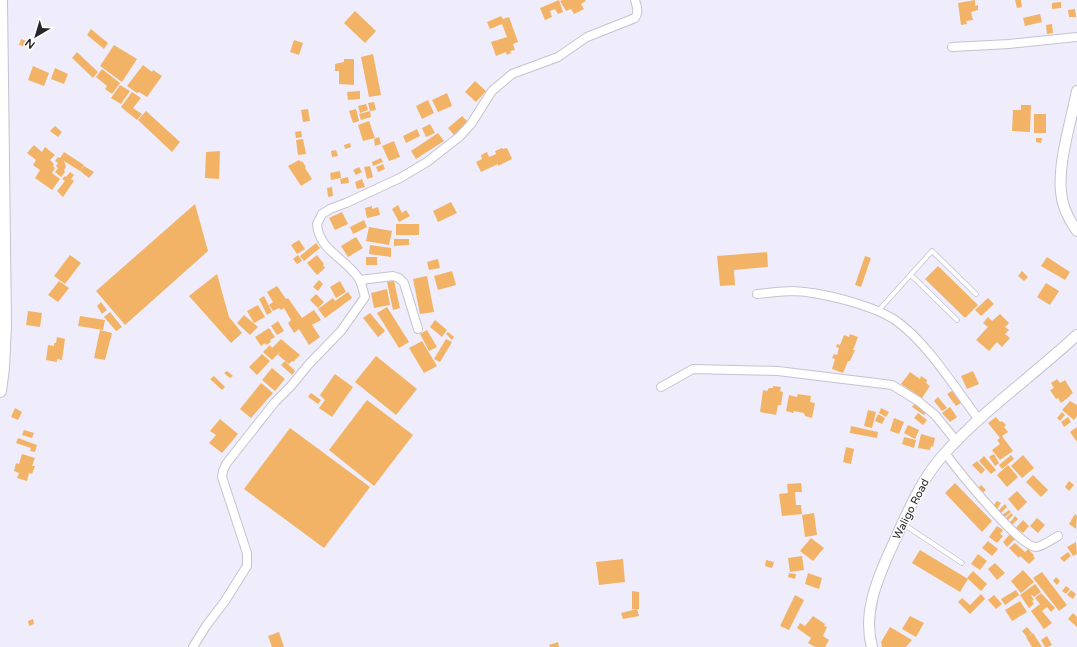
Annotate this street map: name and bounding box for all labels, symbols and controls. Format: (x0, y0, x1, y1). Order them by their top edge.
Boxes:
north arrow (16, 16, 56, 56)
text: N (23, 36, 38, 51)
street label: Waligo Road (890, 476, 932, 542)

